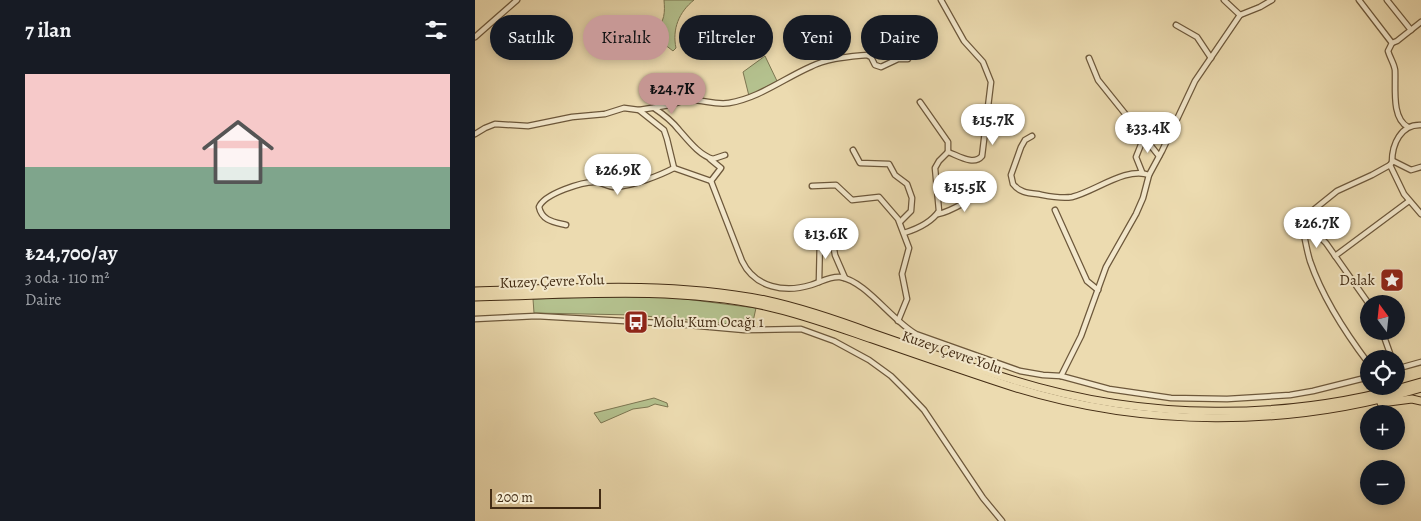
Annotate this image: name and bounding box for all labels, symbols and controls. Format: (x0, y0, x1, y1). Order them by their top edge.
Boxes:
chip: Satılık (490, 15, 573, 60)
chip: Kiralık (583, 15, 669, 60)
chip: Filtreler (679, 15, 773, 60)
chip: Yeni (783, 15, 851, 60)
chip: Daire (861, 15, 938, 60)
text: 7 ilan (25, 16, 71, 44)
icon: filters (422, 16, 450, 44)
pin: ₺24.7K (631, 72, 713, 115)
text: ₺24.7K (650, 78, 694, 100)
pin: ₺15.7K (952, 104, 1034, 146)
icon: home (193, 107, 283, 197)
text: ₺15.7K (972, 109, 1014, 131)
pin: ₺33.4K (1107, 112, 1189, 154)
text: ₺33.4K (1126, 117, 1170, 139)
pin: ₺26.9K (577, 154, 659, 196)
text: ₺26.9K (595, 159, 641, 181)
pin: ₺15.5K (924, 170, 1006, 213)
text: ₺15.5K (944, 176, 986, 198)
pin: ₺26.7K (1276, 206, 1358, 249)
text: ₺26.7K (1295, 212, 1339, 234)
pin: ₺13.6K (785, 218, 867, 260)
text: ₺13.6K (805, 223, 847, 245)
text: ₺24,700/ay (25, 239, 118, 267)
text: 3 oda · 110 m² (25, 267, 110, 289)
place icon: Dalak (1379, 267, 1405, 293)
street label: Kuzey Çevre Yolu (499, 269, 606, 293)
place label: Dalak (1339, 270, 1376, 290)
text: Daire (25, 289, 61, 311)
north arrow (1360, 295, 1405, 340)
map controls (1360, 295, 1405, 505)
bus stop icon: Molu Kum Ocağı 1 (623, 309, 649, 335)
place label: Molu Kum Ocağı 1 (653, 312, 764, 332)
street label: Kuzey Çevre Yolu (899, 325, 1006, 379)
button: locate (1360, 350, 1405, 395)
button: + (1360, 405, 1405, 450)
button: − (1360, 460, 1405, 505)
scale bar (490, 486, 601, 509)
text: 200 m (497, 488, 533, 507)

